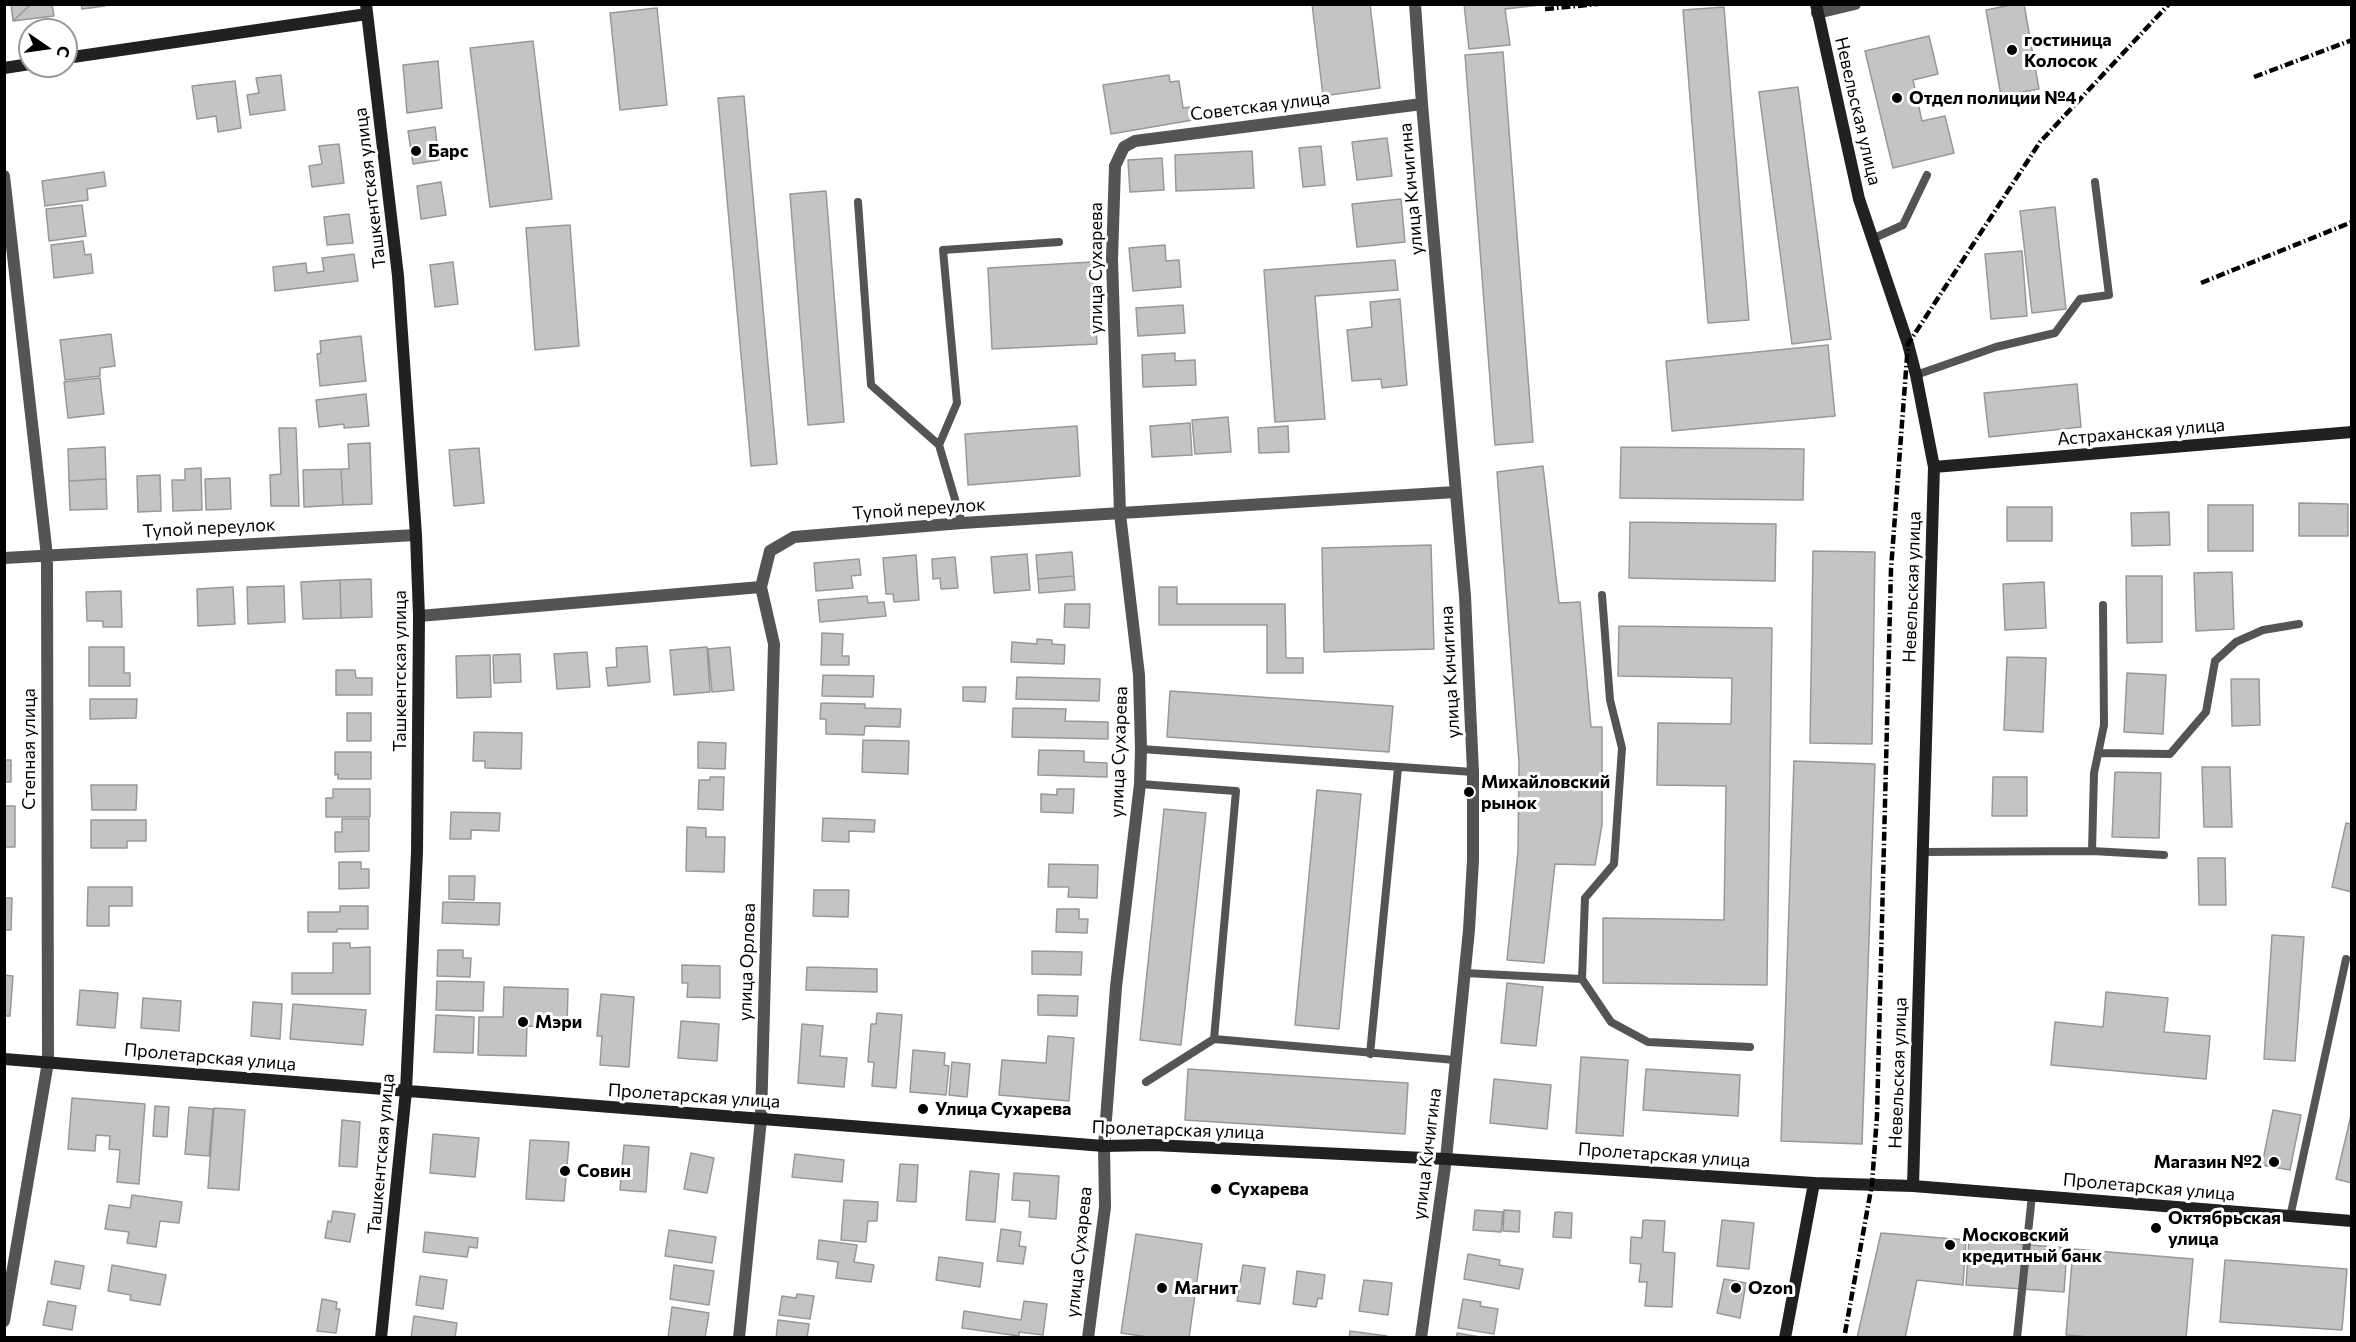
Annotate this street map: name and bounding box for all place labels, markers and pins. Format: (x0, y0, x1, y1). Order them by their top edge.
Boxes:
place label: гостиница Колосок (2024, 29, 2112, 72)
marker: гостиница Колосок (2005, 43, 2019, 57)
place label: Отдел полиции №4 (1909, 87, 2077, 109)
marker: Отдел полиции №4 (1890, 91, 1904, 105)
place label: Барс (428, 140, 468, 162)
marker: Барс (409, 144, 423, 158)
place label: Михайловский рынок (1481, 771, 1610, 814)
marker: Михайловский рынок (1462, 785, 1476, 799)
place label: Мэри (535, 1011, 582, 1033)
marker: Мэри (516, 1015, 530, 1029)
place label: Улица Сухарева (935, 1098, 1071, 1120)
marker: Улица Сухарева (916, 1102, 930, 1116)
place label: Магазин №2 (2153, 1151, 2262, 1173)
marker: Магазин №2 (2267, 1155, 2281, 1169)
place label: Совин (577, 1160, 631, 1182)
marker: Совин (558, 1164, 572, 1178)
place label: Сухарева (1228, 1178, 1309, 1200)
marker: Сухарева (1209, 1182, 1223, 1196)
place label: Октябрьская улица (2168, 1207, 2281, 1250)
marker: Октябрьская улица (2149, 1221, 2163, 1235)
place label: Московский кредитный банк (1962, 1224, 2102, 1266)
marker: Московский кредитный банк (1943, 1238, 1957, 1252)
place label: Магнит (1174, 1277, 1238, 1299)
place label: Ozon (1748, 1277, 1793, 1299)
marker: Магнит (1155, 1281, 1169, 1295)
marker: Ozon (1729, 1281, 1743, 1295)

